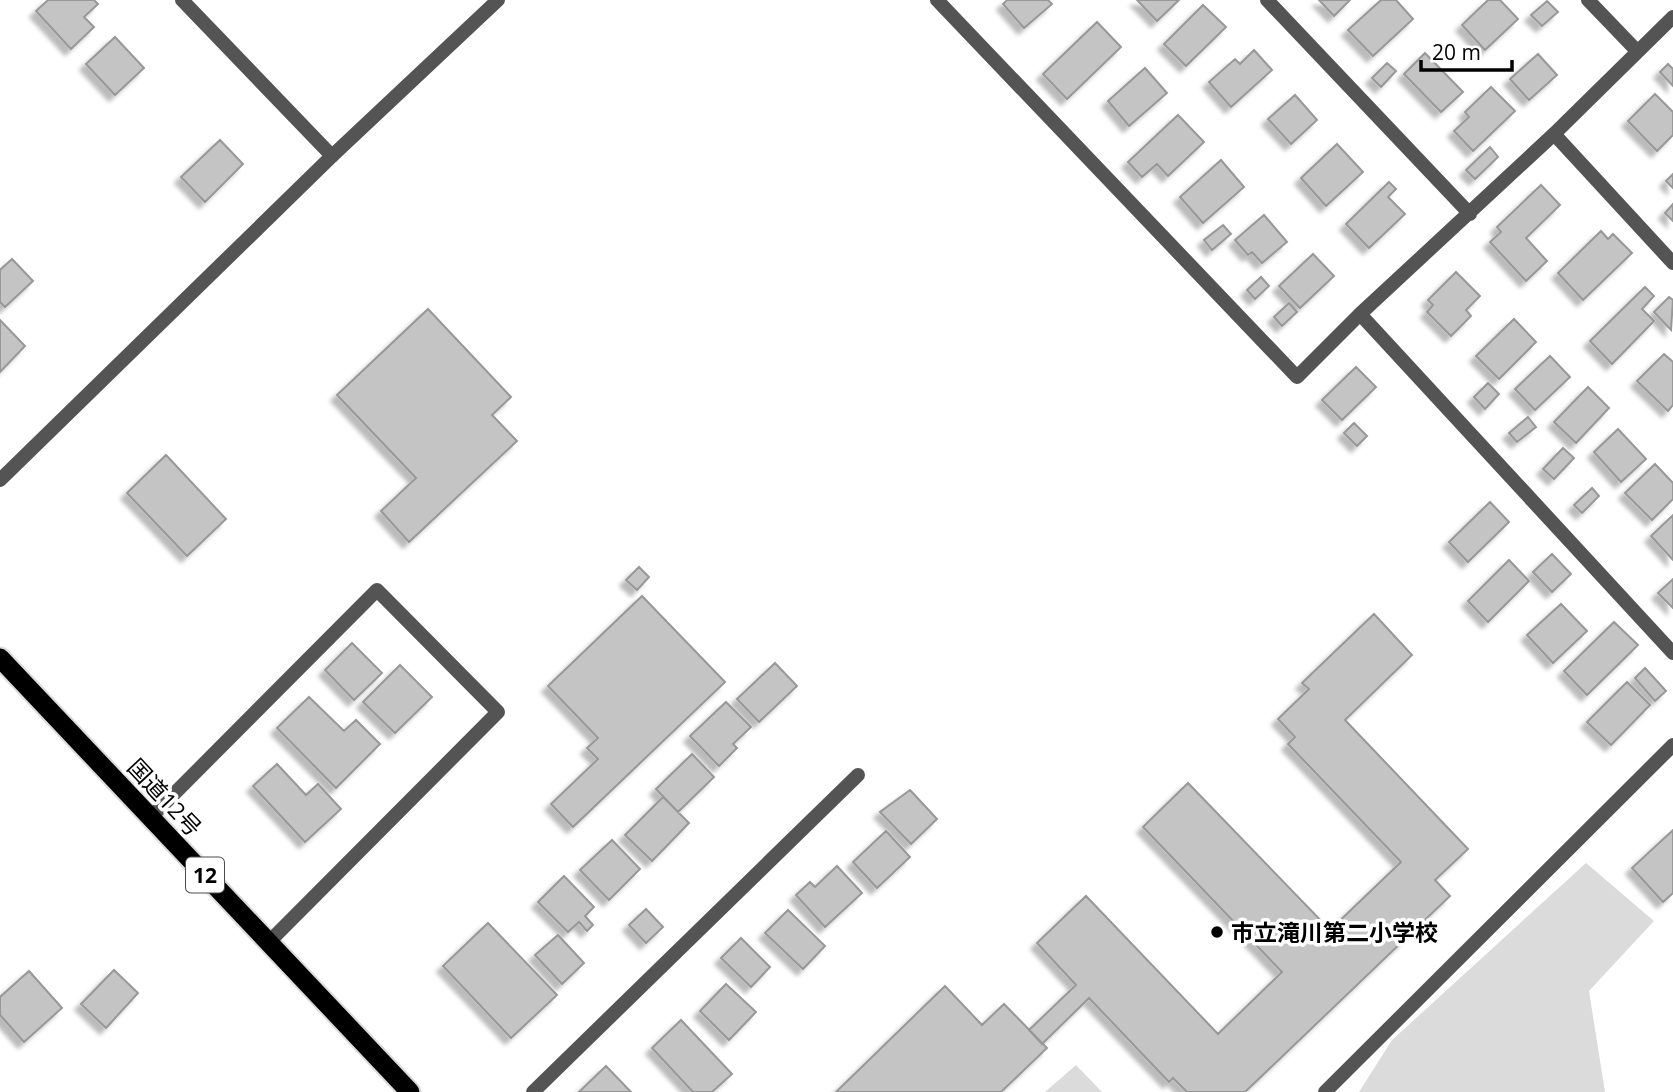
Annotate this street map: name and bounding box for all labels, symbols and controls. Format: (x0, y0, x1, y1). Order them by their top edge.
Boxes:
scale bar (1421, 28, 1512, 72)
text: 20 m (1432, 38, 1481, 66)
street label: 国道12号 (121, 751, 209, 843)
road number: 12 (186, 858, 224, 892)
place label: 市立滝川第二小学校 (1231, 916, 1438, 948)
marker: 市立滝川第二小学校 (1209, 924, 1225, 940)

